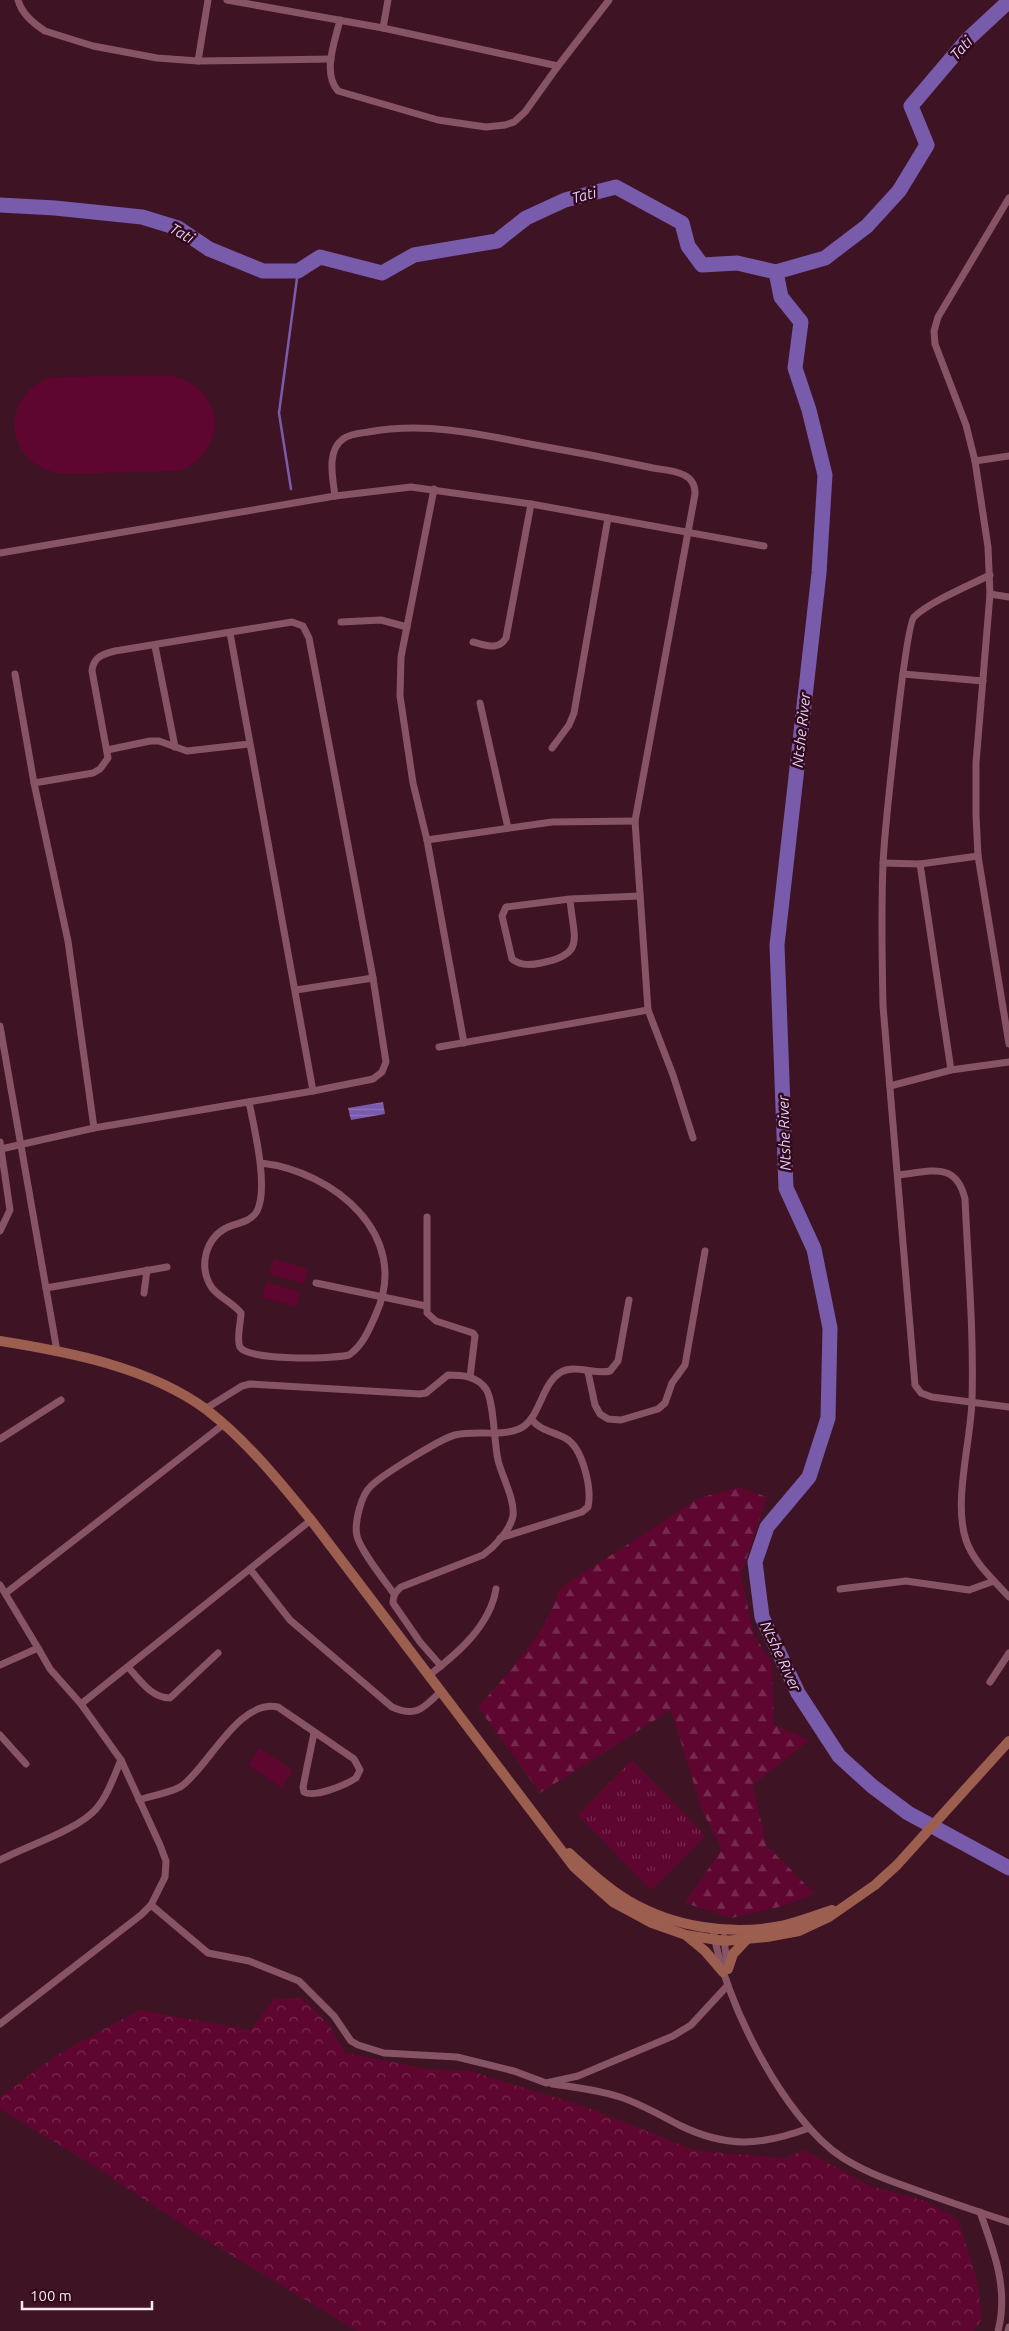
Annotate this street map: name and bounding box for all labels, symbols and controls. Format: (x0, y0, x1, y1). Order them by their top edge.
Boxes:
water label: Tati (946, 32, 976, 63)
water label: Tati (570, 183, 599, 206)
water label: Tati (167, 220, 198, 247)
water label: Ntshe River (789, 690, 814, 768)
water label: Ntshe River (774, 1094, 794, 1171)
water label: Ntshe River (757, 1618, 805, 1695)
scale bar (22, 2278, 152, 2310)
text: 100 m (30, 2287, 72, 2304)

